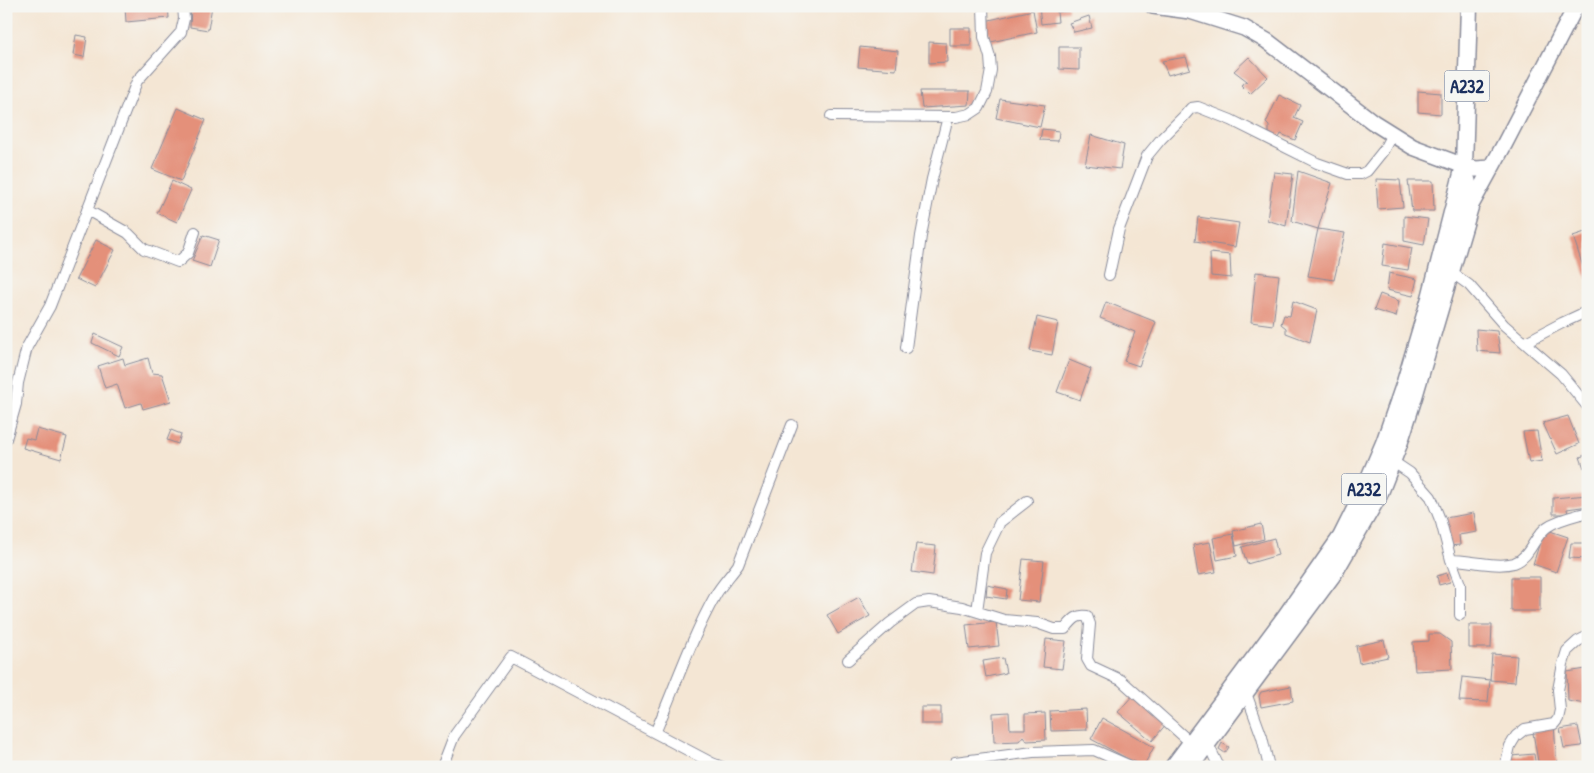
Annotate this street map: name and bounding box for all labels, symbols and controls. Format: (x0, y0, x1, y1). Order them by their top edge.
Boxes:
road number: A232 (1444, 70, 1490, 102)
road number: A232 (1342, 474, 1386, 504)

